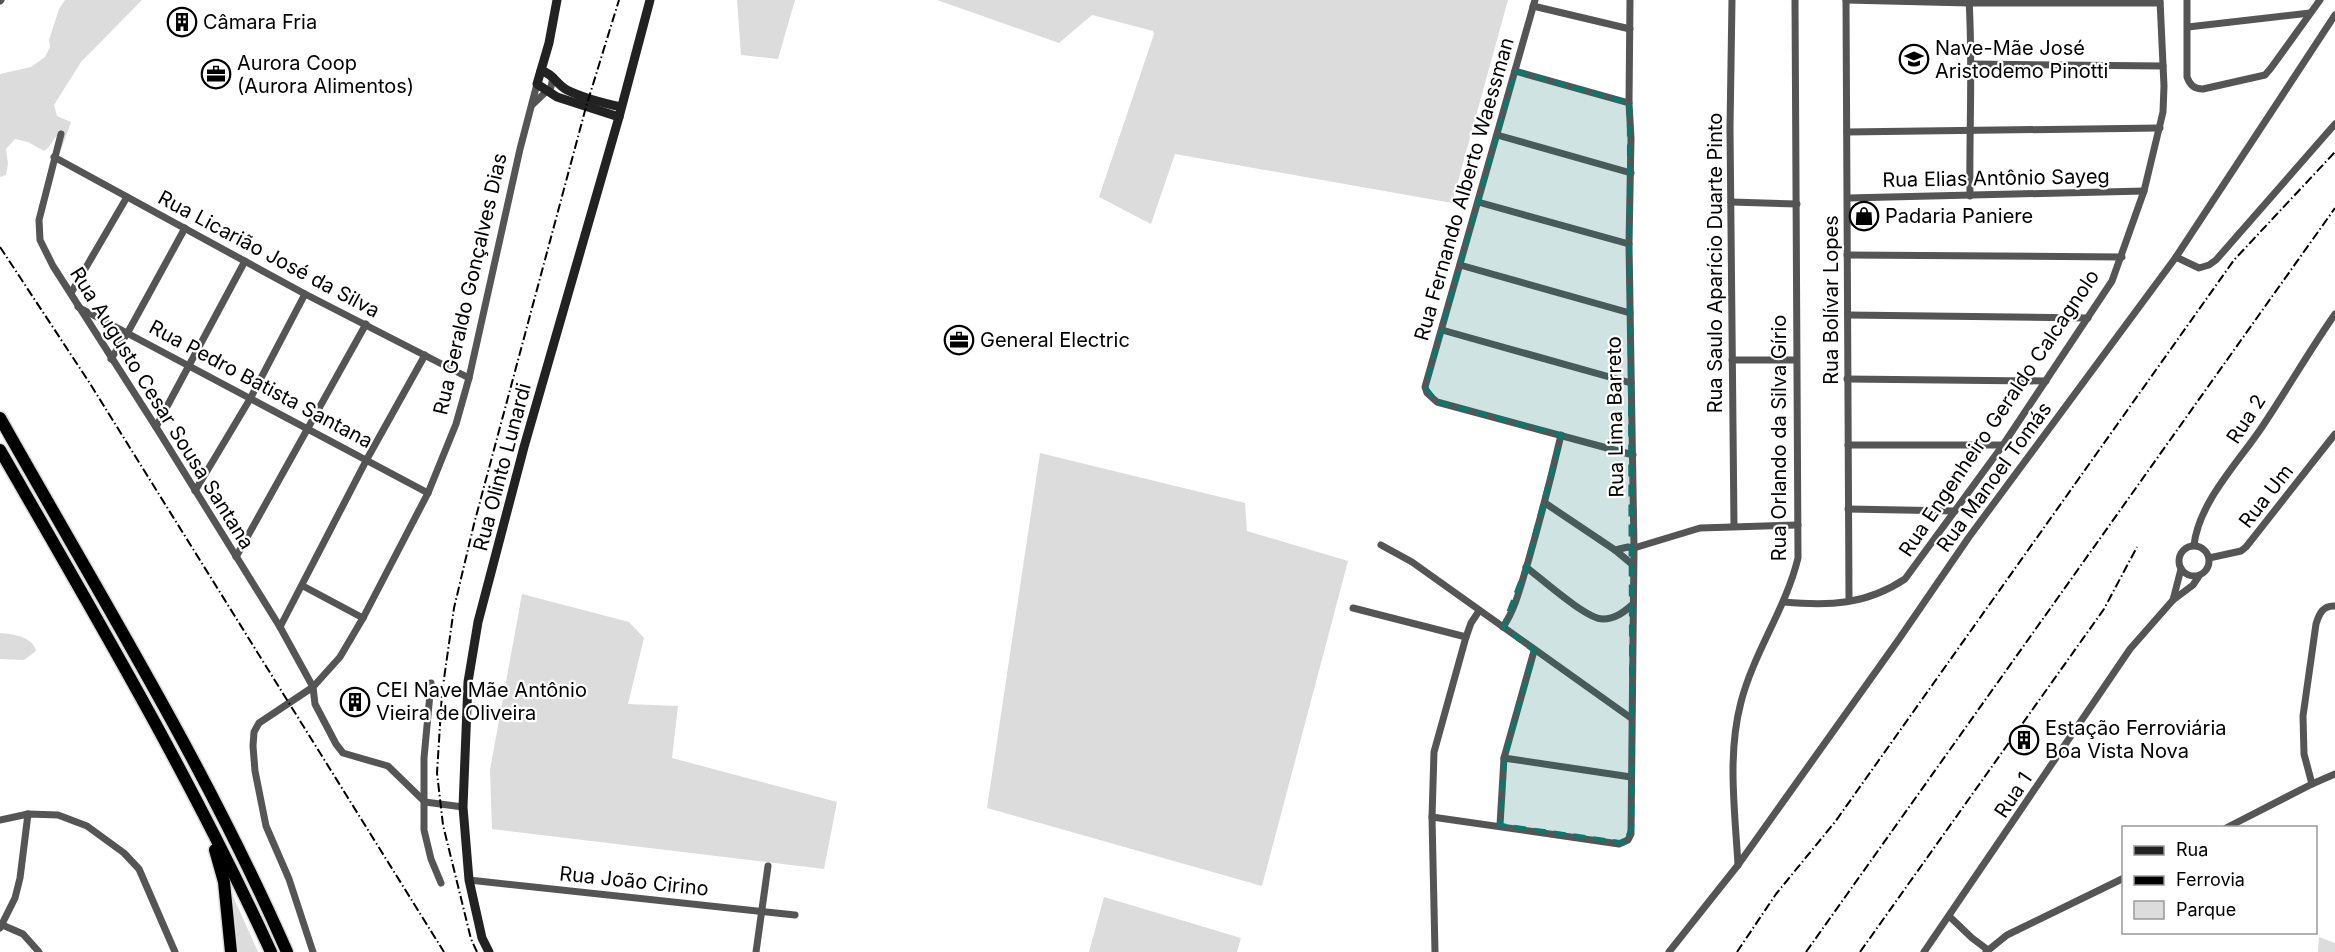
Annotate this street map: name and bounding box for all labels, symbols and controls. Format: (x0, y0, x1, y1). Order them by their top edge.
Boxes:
building icon: Câmara Fria (166, 6, 198, 38)
place label: Câmara Fria (203, 10, 317, 34)
street label: Rua Fernando Alberto Waessman (1409, 35, 1519, 343)
place label: Nave-Mãe José Aristodemo Pinotti (1935, 36, 2108, 83)
school or university icon: Nave-Mãe José Aristodemo Pinotti (1898, 43, 1930, 75)
place label: Aurora Coop (Aurora Alimentos) (237, 51, 414, 98)
office icon: Aurora Coop (Aurora Alimentos) (200, 58, 232, 90)
street label: Rua Saulo Aparício Duarte Pinto (1703, 113, 1727, 413)
street label: Rua Geraldo Gonçalves Dias (428, 151, 512, 417)
street label: Rua Elias Antônio Sayeg (1882, 164, 2110, 192)
street label: Rua Licarião José da Silva (154, 185, 384, 323)
shop icon: Padaria Paniere (1848, 200, 1880, 232)
place label: Padaria Paniere (1885, 204, 2033, 228)
street label: Rua Bolívar Lopes (1819, 215, 1843, 385)
street label: Rua Augusto Cesar Sousa Santana (65, 263, 259, 553)
street label: Rua Engenheiro Geraldo Calcagnolo (1894, 265, 2104, 561)
street label: Rua Pedro Batista Santana (145, 315, 377, 453)
street label: Rua Orlando da Silva Gírio (1767, 315, 1791, 561)
office icon: General Electric (943, 324, 975, 356)
place label: General Electric (980, 328, 1130, 352)
street label: Rua Lima Barreto (1602, 336, 1628, 498)
street label: Rua Olinto Lunardi (468, 380, 536, 554)
street label: Rua 2 (2221, 390, 2271, 448)
street label: Rua Manoel Tomás (1932, 397, 2056, 557)
street label: Rua Um (2234, 459, 2298, 533)
place label: CEI Nave Mãe Antônio Vieira de Oliveira (376, 678, 587, 725)
building icon: CEI Nave Mãe Antônio Vieira de Oliveira (339, 686, 371, 718)
place label: Estação Ferroviária Boa Vista Nova (2045, 716, 2226, 763)
building icon: Estação Ferroviária Boa Vista Nova (2008, 724, 2040, 756)
street label: Rua 1 (1989, 768, 2037, 822)
legend (2122, 826, 2317, 934)
text: Rua (2176, 839, 2208, 860)
street label: Rua João Cirino (558, 861, 710, 901)
text: Ferrovia (2176, 869, 2245, 890)
text: Parque (2176, 899, 2236, 920)

